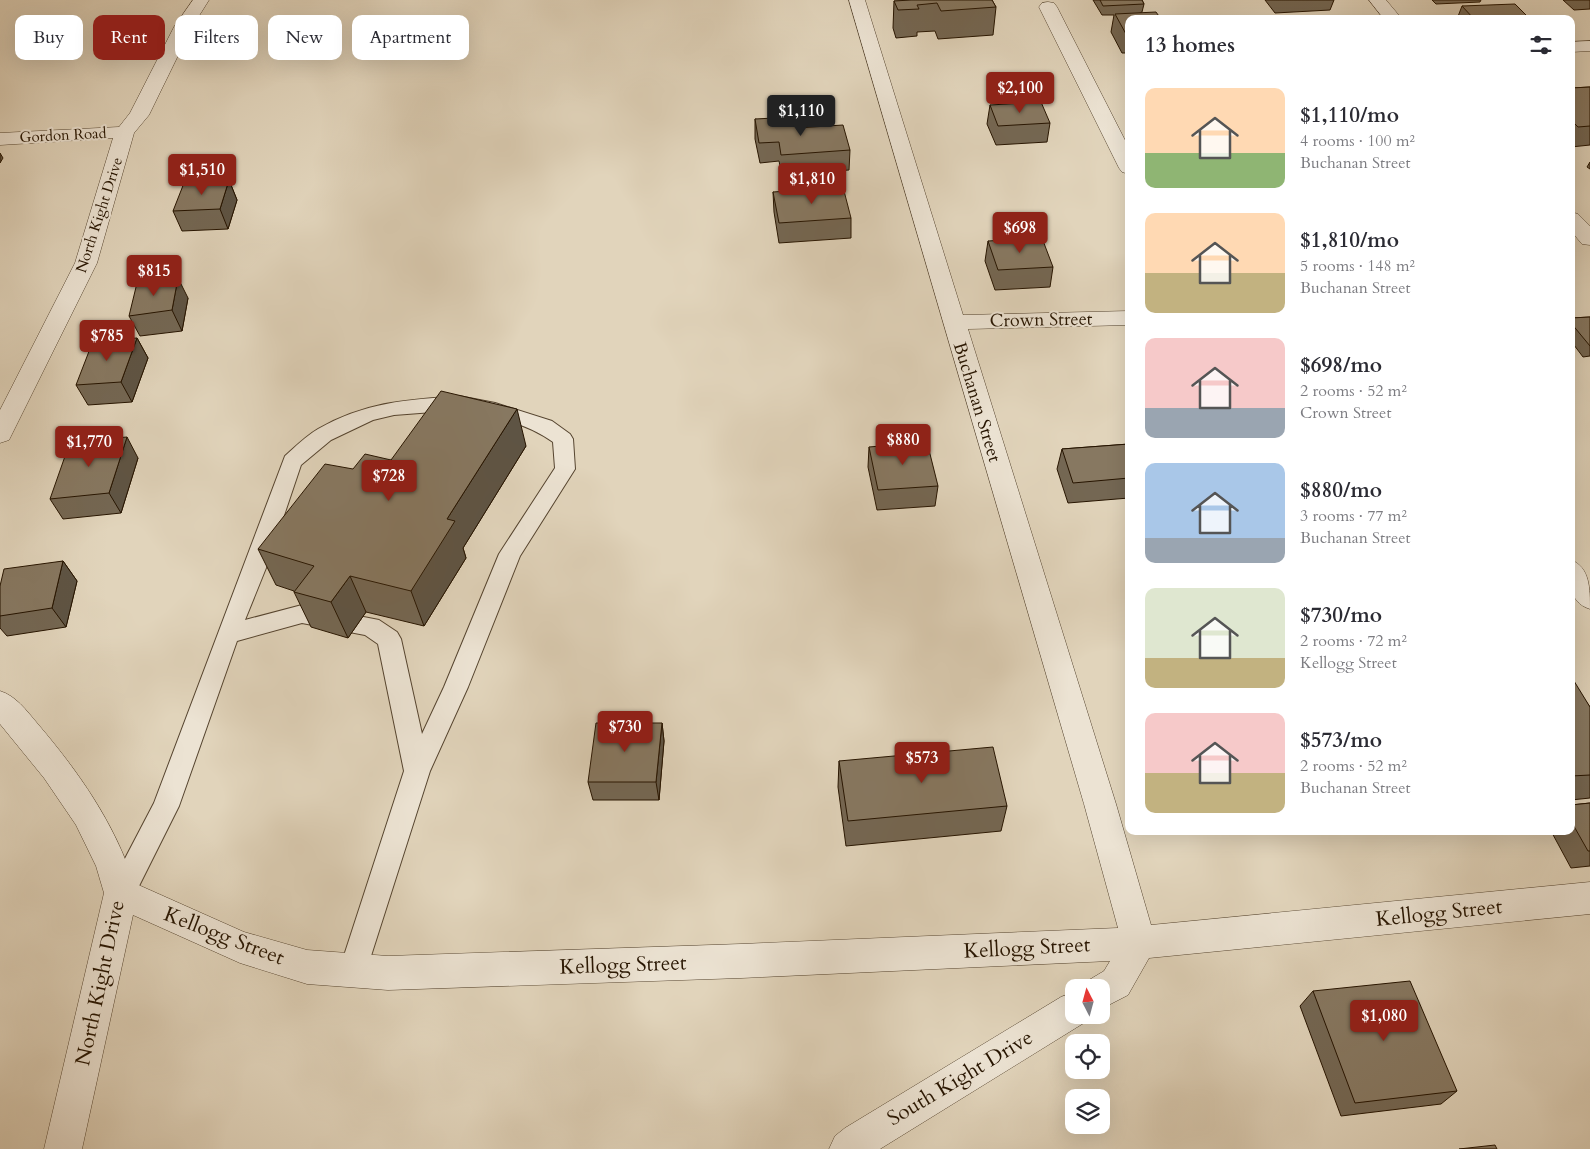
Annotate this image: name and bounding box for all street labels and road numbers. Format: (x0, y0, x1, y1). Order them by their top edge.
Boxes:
street label: Gordon Road (19, 123, 107, 147)
street label: North Kight Drive (71, 154, 127, 275)
street label: Crown Street (989, 307, 1093, 333)
street label: Buchanan Street (947, 339, 1007, 465)
street label: Kellogg Street (1374, 892, 1504, 934)
street label: North Kight Drive (68, 898, 132, 1068)
street label: Kellogg Street (160, 900, 289, 972)
street label: Kellogg Street (963, 930, 1091, 966)
street label: Kellogg Street (559, 948, 687, 982)
street label: South Kight Drive (882, 1023, 1038, 1133)

